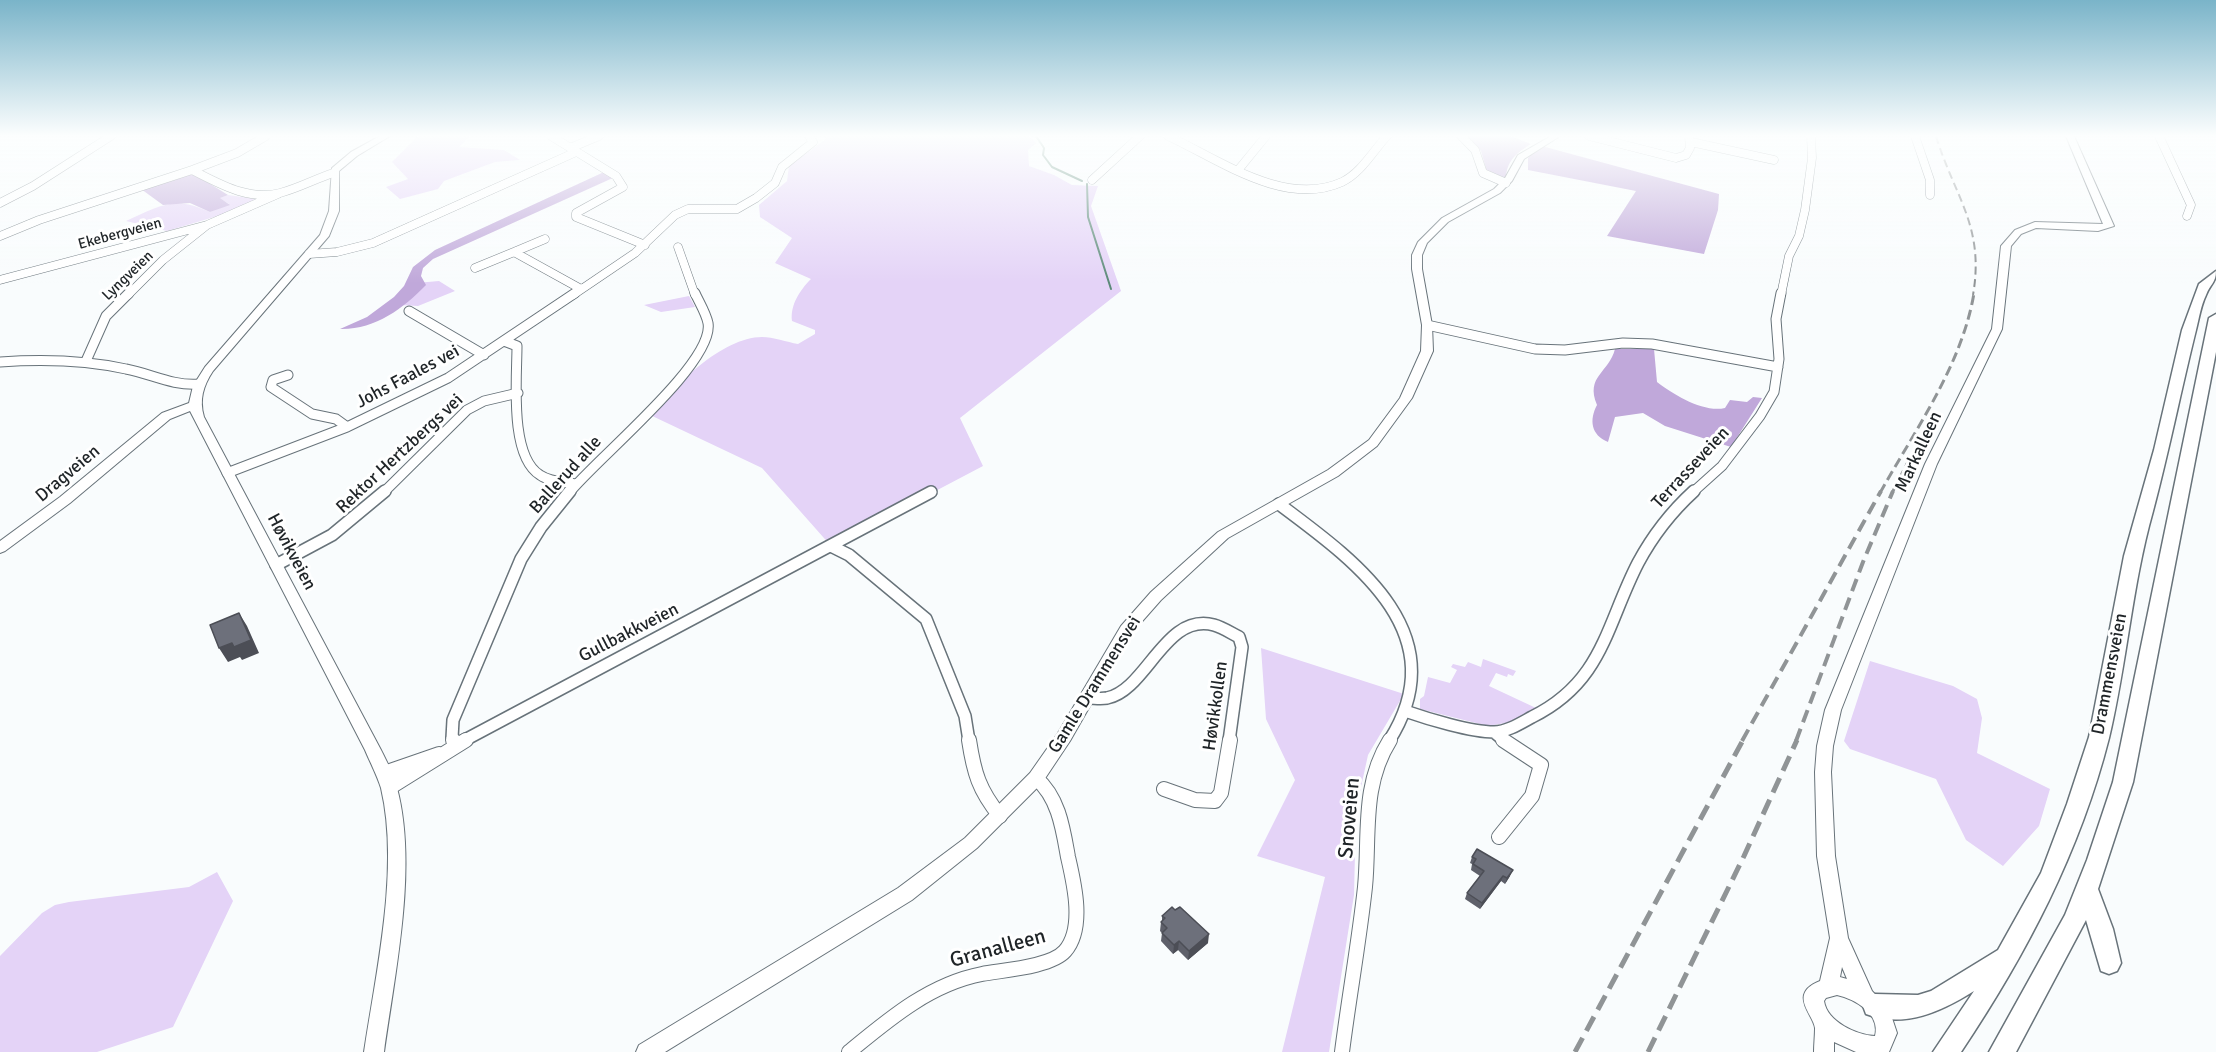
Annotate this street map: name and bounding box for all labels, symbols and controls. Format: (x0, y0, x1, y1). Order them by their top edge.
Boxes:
street label: Ekebergveien (76, 214, 164, 254)
street label: Lyngveien (99, 247, 157, 305)
street label: Johs Faales vei (353, 341, 463, 413)
street label: Rektor Hertzbergs vei (332, 390, 468, 518)
street label: Markalleen (1891, 408, 1947, 496)
street label: Terrasseveien (1648, 423, 1734, 513)
street label: Ballerud alle (525, 432, 607, 518)
street label: Dragveien (31, 441, 105, 507)
street label: Høvikveien (262, 510, 320, 594)
street label: Gullbakkveien (575, 599, 683, 667)
street label: Drammensveien (2088, 611, 2132, 737)
street label: Gamle Drammensvei (1044, 612, 1146, 758)
street label: Høvikkollen (1199, 660, 1233, 752)
street label: Snoveien (1334, 776, 1366, 860)
street label: Granalleen (947, 924, 1049, 974)

